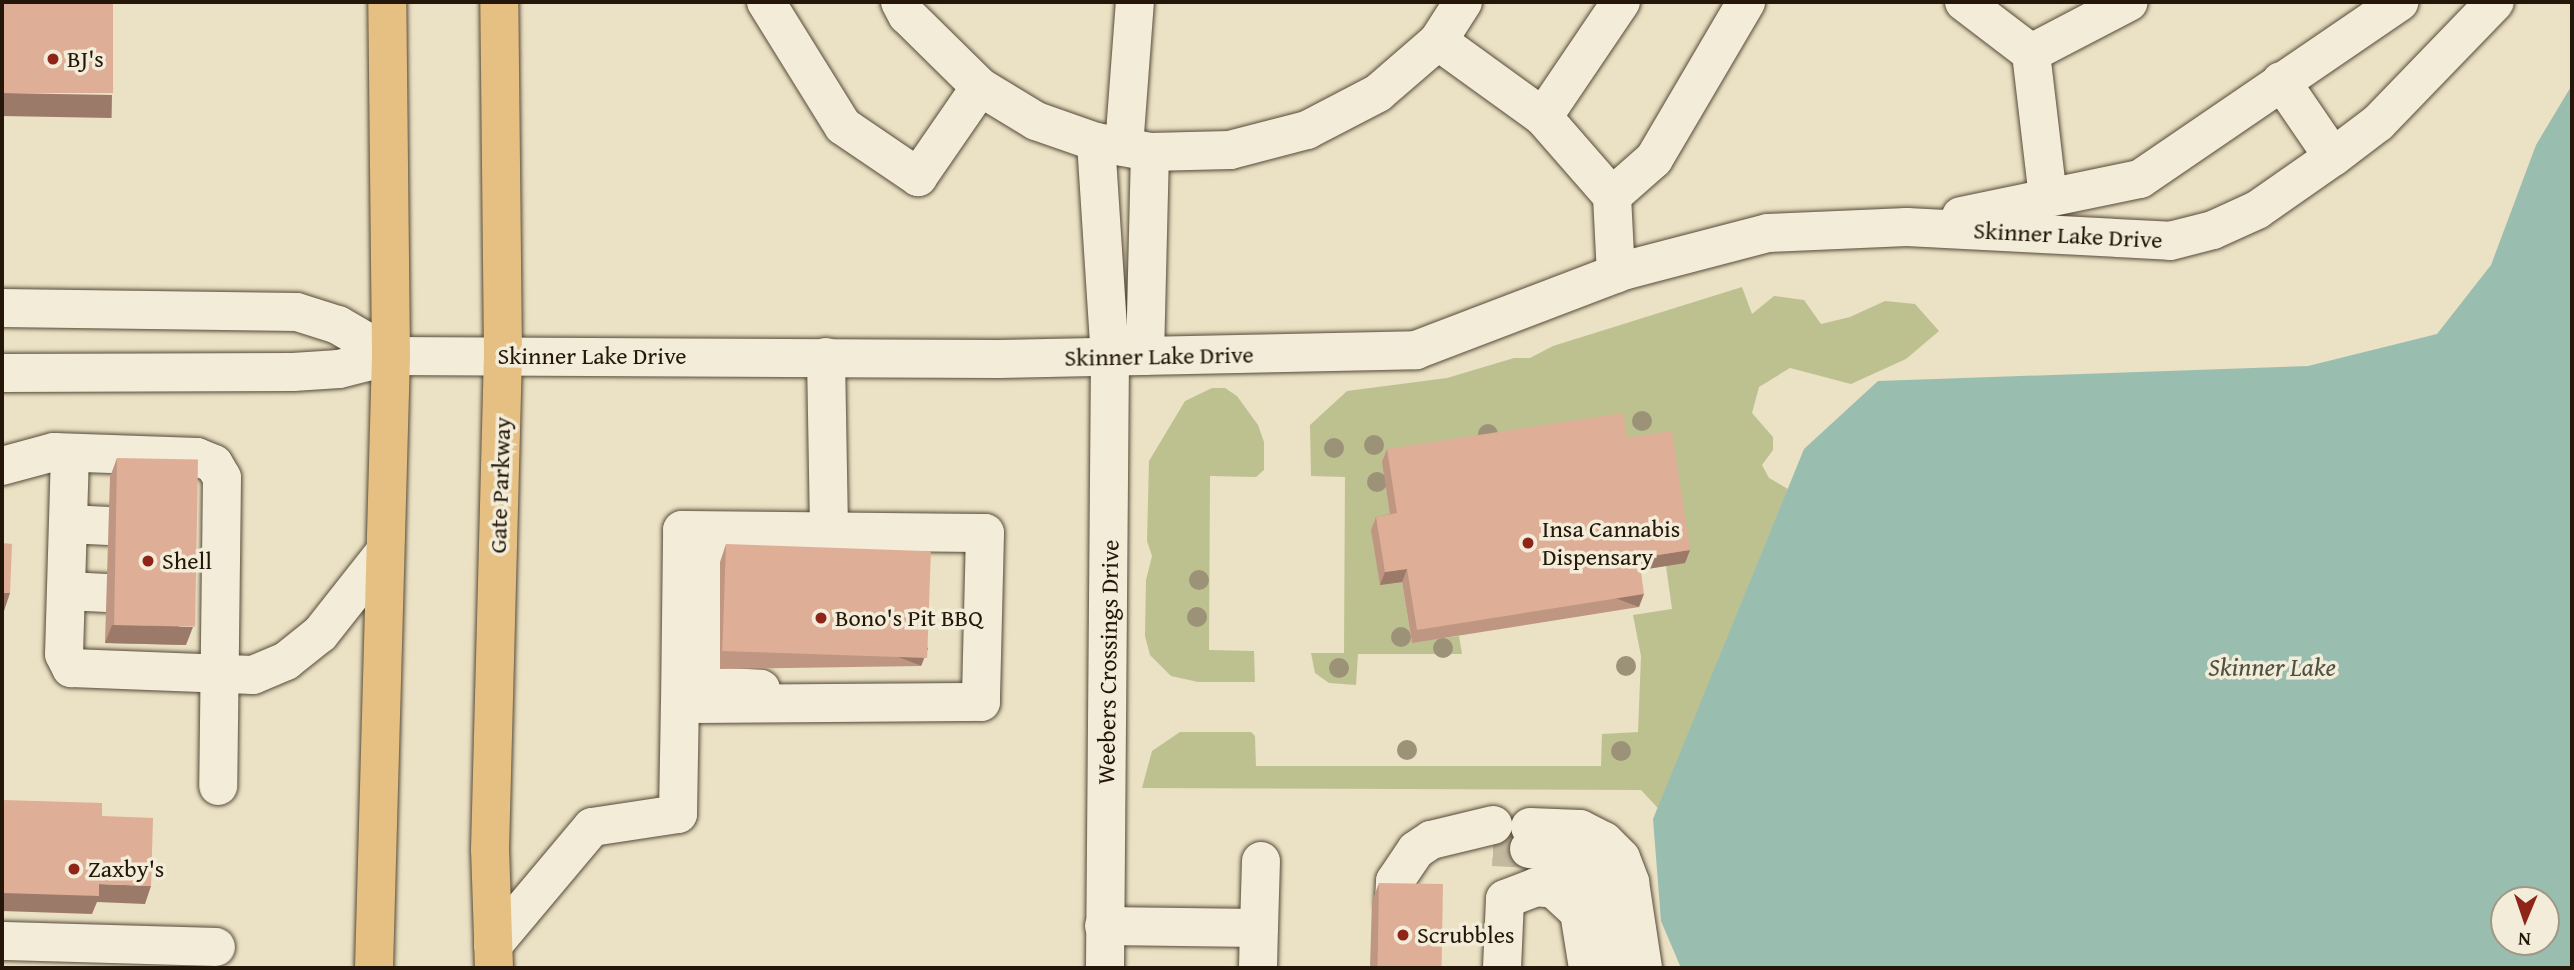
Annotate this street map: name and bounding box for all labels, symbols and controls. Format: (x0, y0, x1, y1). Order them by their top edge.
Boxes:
place label: BJ's (67, 45, 104, 73)
marker: BJ's (45, 51, 61, 67)
street label: Skinner Lake Drive (1973, 216, 2163, 254)
street label: Skinner Lake Drive (1064, 340, 1254, 372)
street label: Skinner Lake Drive (497, 342, 687, 370)
street label: Gate Parkway (483, 416, 517, 554)
place label: Insa Cannabis Dispensary (1542, 515, 1680, 571)
marker: Insa Cannabis Dispensary (1520, 535, 1536, 551)
street label: Weebers Crossings Drive (1091, 539, 1125, 785)
place label: Shell (162, 547, 212, 575)
marker: Shell (140, 553, 156, 569)
place label: Bono's Pit BBQ (835, 604, 983, 632)
marker: Bono's Pit BBQ (813, 610, 829, 626)
water label: Skinner Lake (2208, 651, 2336, 683)
place label: Zaxby's (88, 855, 164, 883)
marker: Zaxby's (66, 861, 82, 877)
north arrow (2490, 886, 2560, 956)
place label: Scrubbles (1417, 921, 1515, 949)
text: N (2518, 926, 2531, 954)
marker: Scrubbles (1395, 927, 1411, 943)

